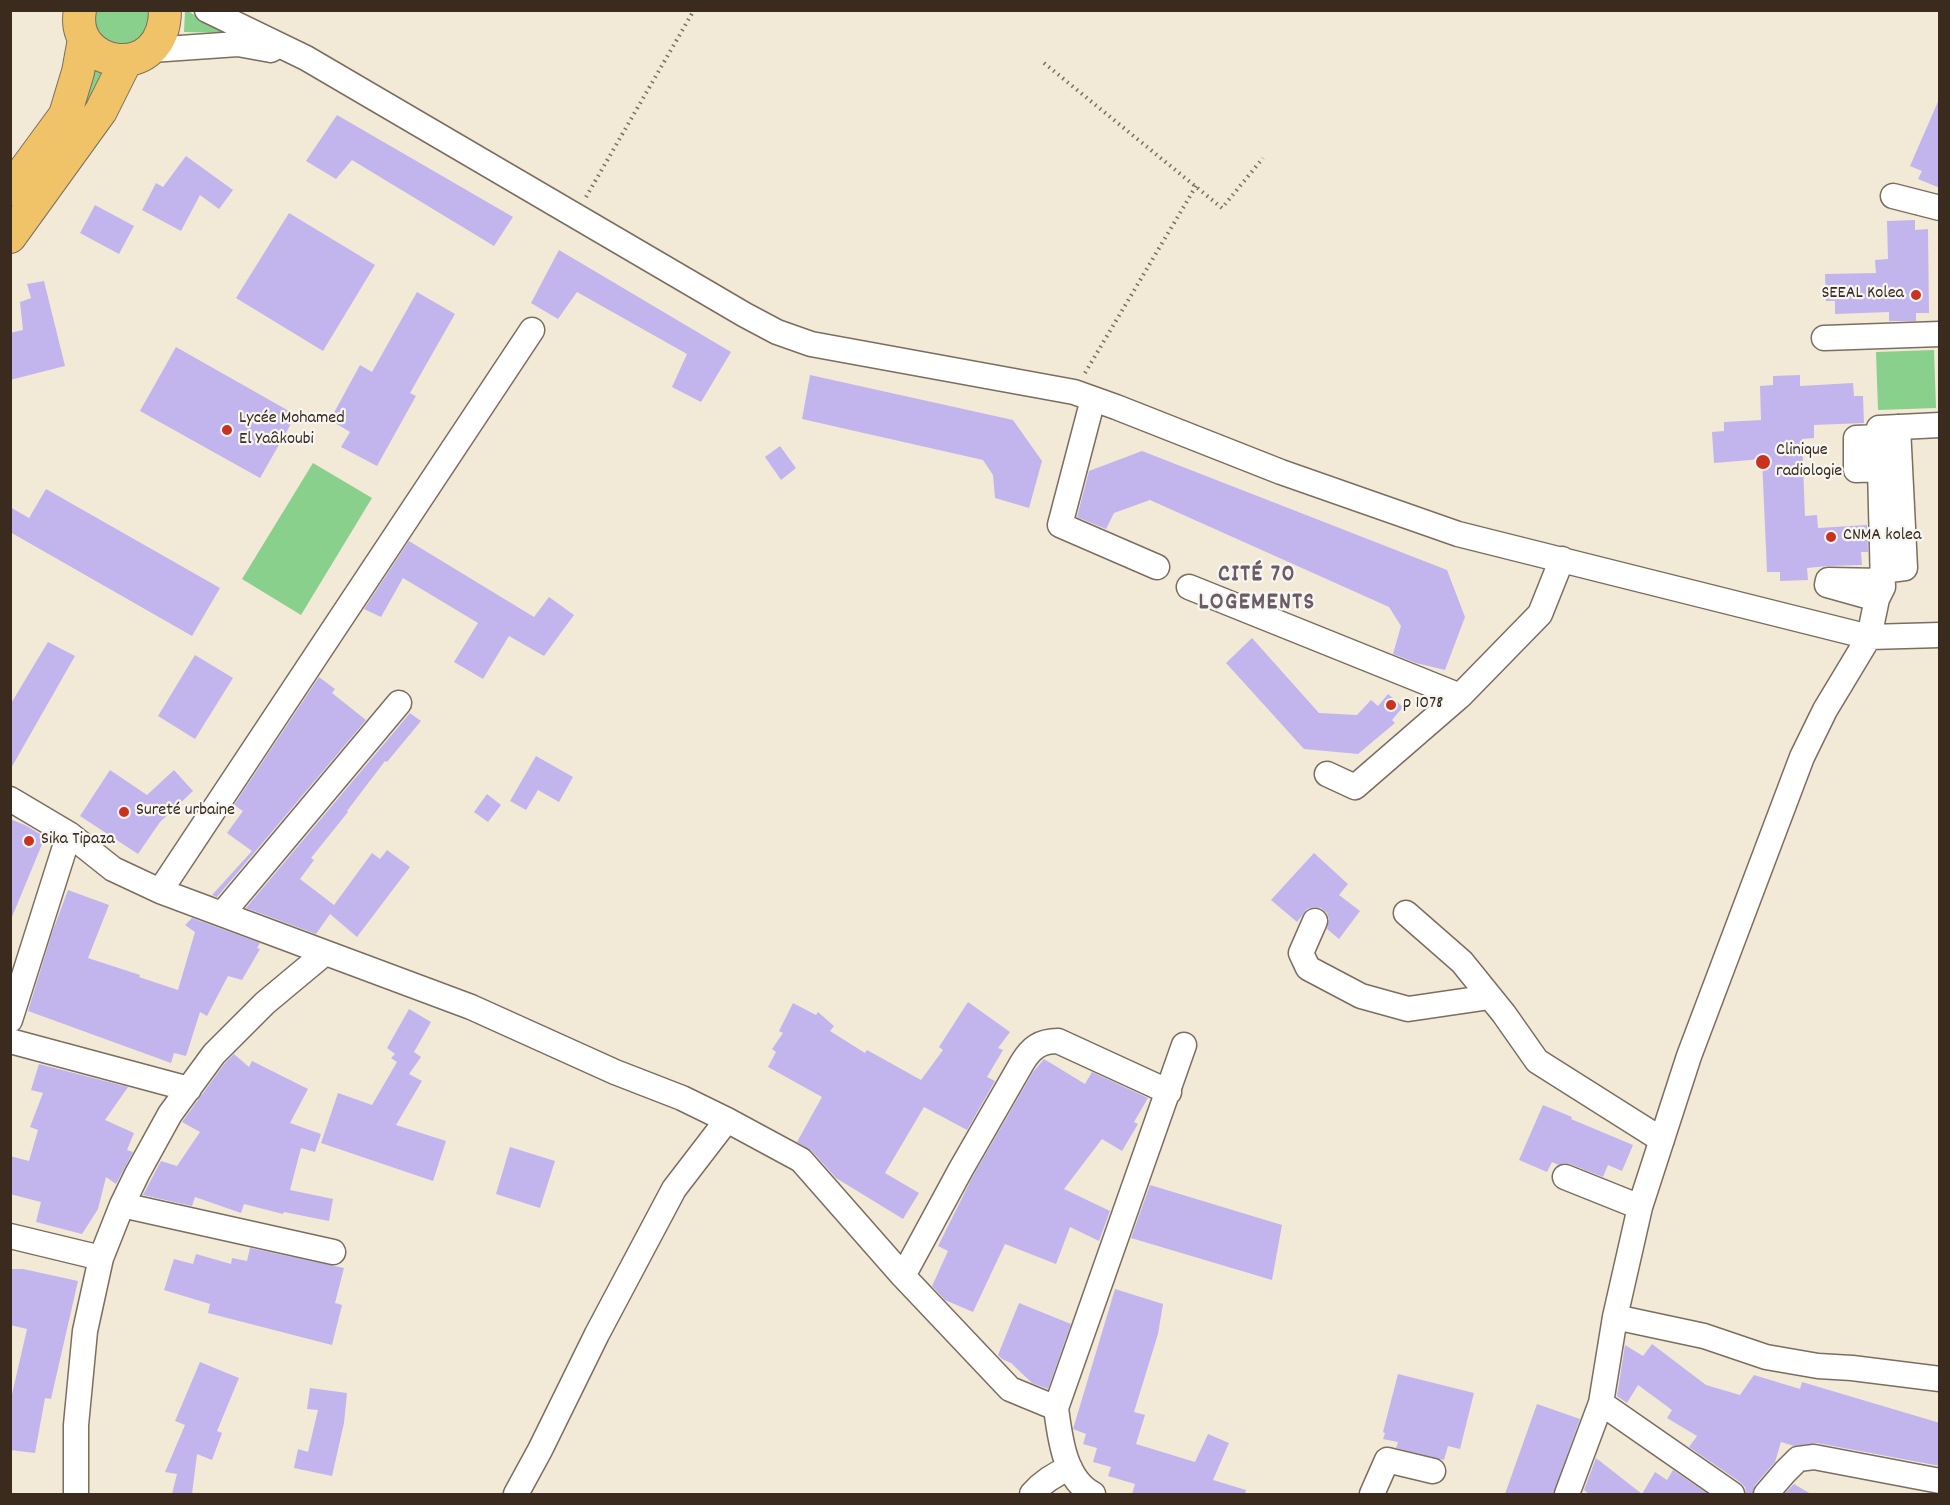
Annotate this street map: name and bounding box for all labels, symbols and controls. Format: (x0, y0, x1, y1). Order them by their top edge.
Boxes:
place label: SEEAL Kolea (1821, 284, 1904, 306)
marker: SEEAL Kolea (1909, 288, 1923, 302)
place label: Lycée Mohamed El Yaâkoubi (239, 409, 345, 452)
marker: Lycée Mohamed El Yaâkoubi (220, 423, 234, 437)
place label: Clinique radiologie (1776, 441, 1842, 484)
marker: Clinique radiologie (1754, 453, 1772, 471)
place label: CNMA kolea (1843, 526, 1921, 548)
marker: CNMA kolea (1824, 530, 1838, 544)
district label: CITÉ 70 LOGEMENTS (1198, 563, 1316, 619)
place label: p 1078 (1403, 694, 1443, 716)
marker: p 1078 (1384, 698, 1398, 712)
place label: Sureté urbaine (136, 801, 235, 823)
marker: Sureté urbaine (117, 805, 131, 819)
place label: Sika Tipaza (41, 830, 115, 852)
marker: Sika Tipaza (22, 834, 36, 848)

